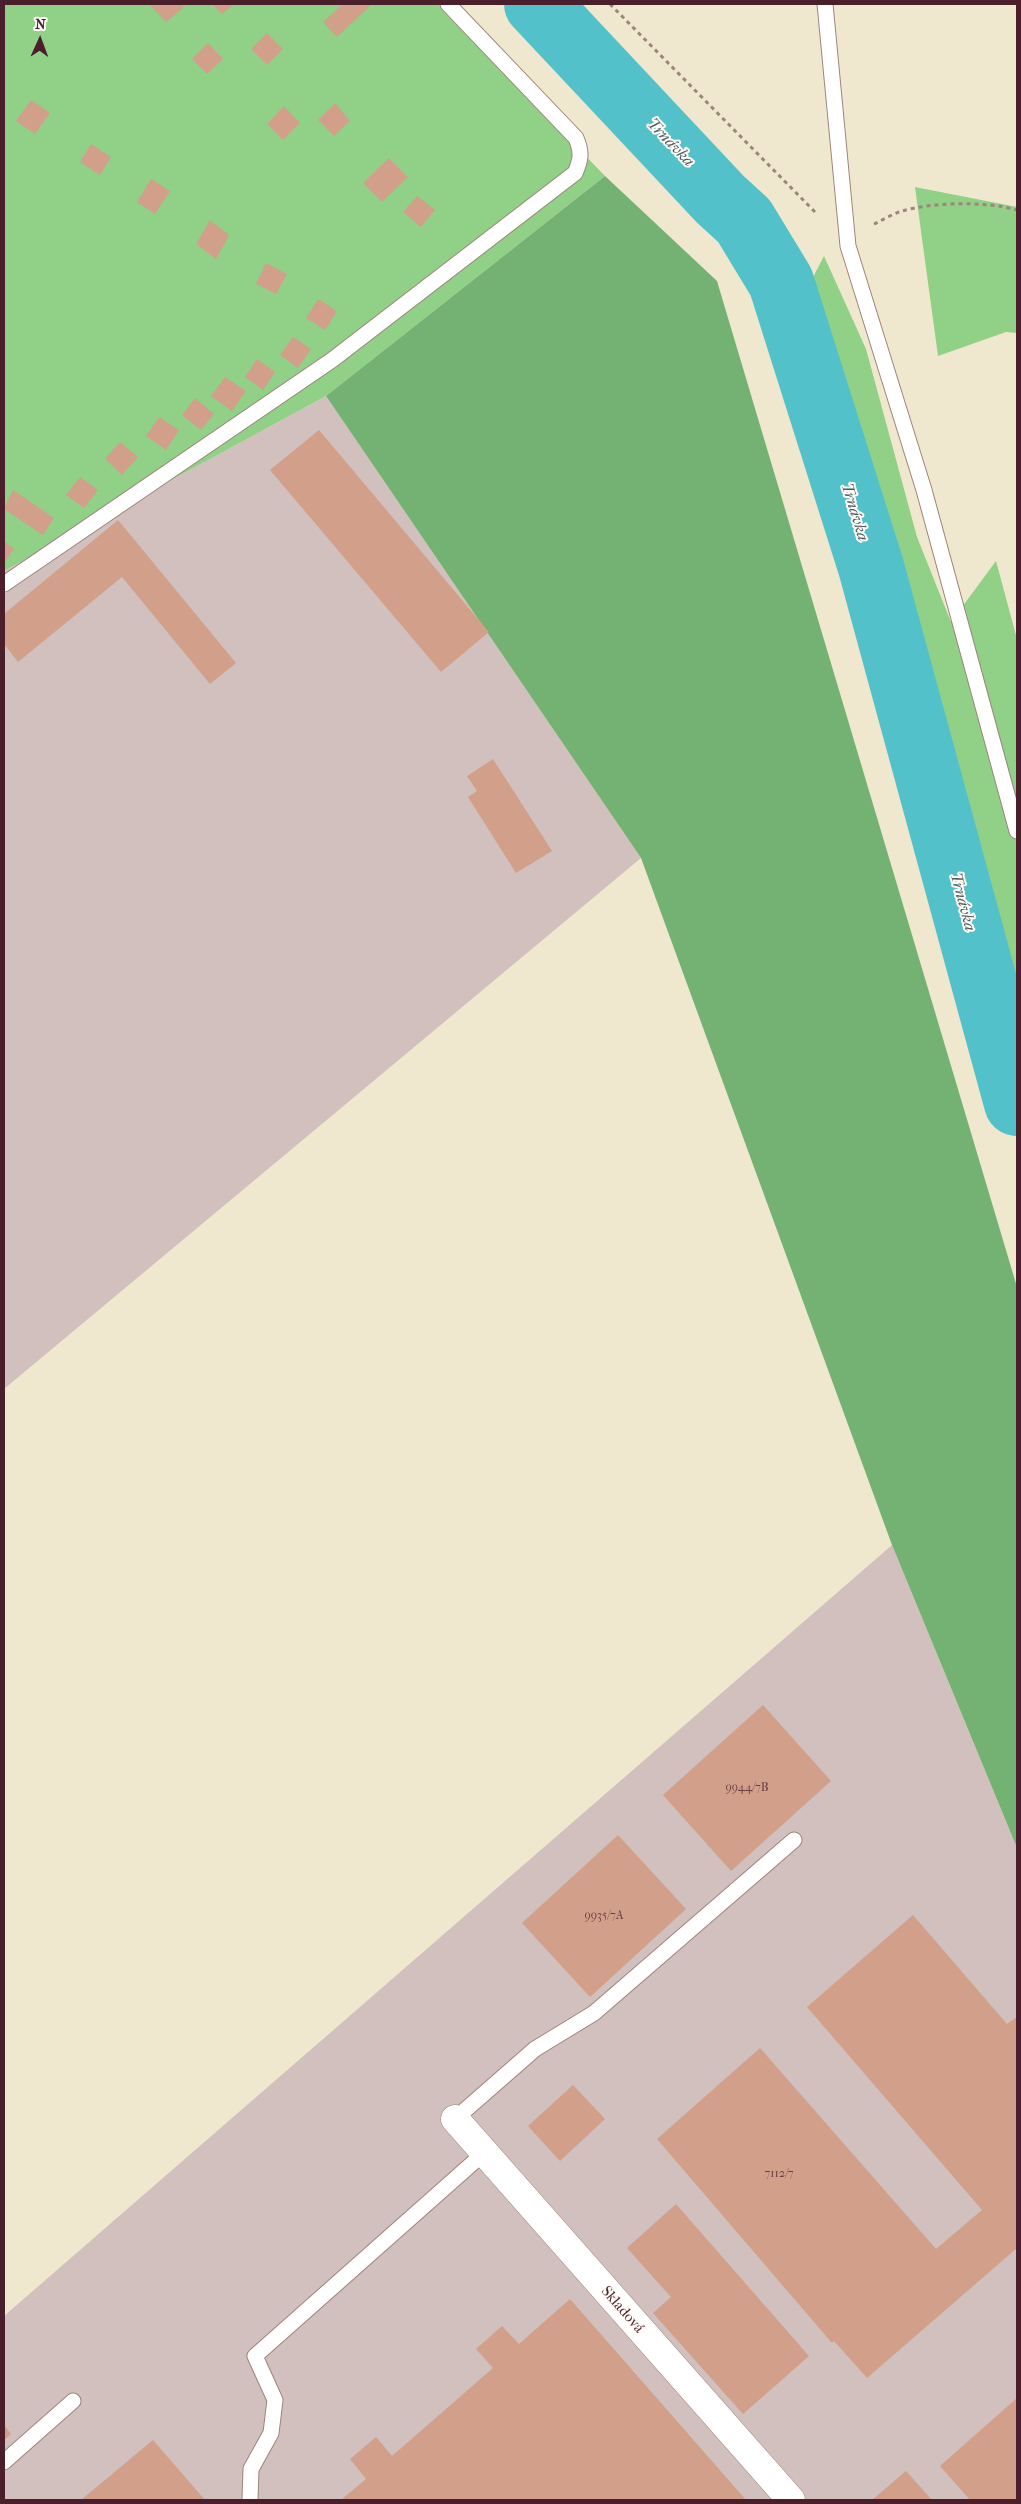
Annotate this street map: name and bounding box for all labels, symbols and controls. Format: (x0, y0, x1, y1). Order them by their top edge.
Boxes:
north arrow (15, 15, 65, 65)
text: N (35, 16, 46, 33)
water label: Trnávka (642, 115, 698, 171)
water label: Trnávka (836, 481, 872, 543)
water label: Trnávka (945, 871, 979, 933)
house number: 9944/7B (725, 1781, 769, 1795)
house number: 9935/7A (584, 1909, 624, 1923)
house number: 7112/7 (764, 2167, 794, 2181)
street label: Skladová (597, 2283, 647, 2337)

